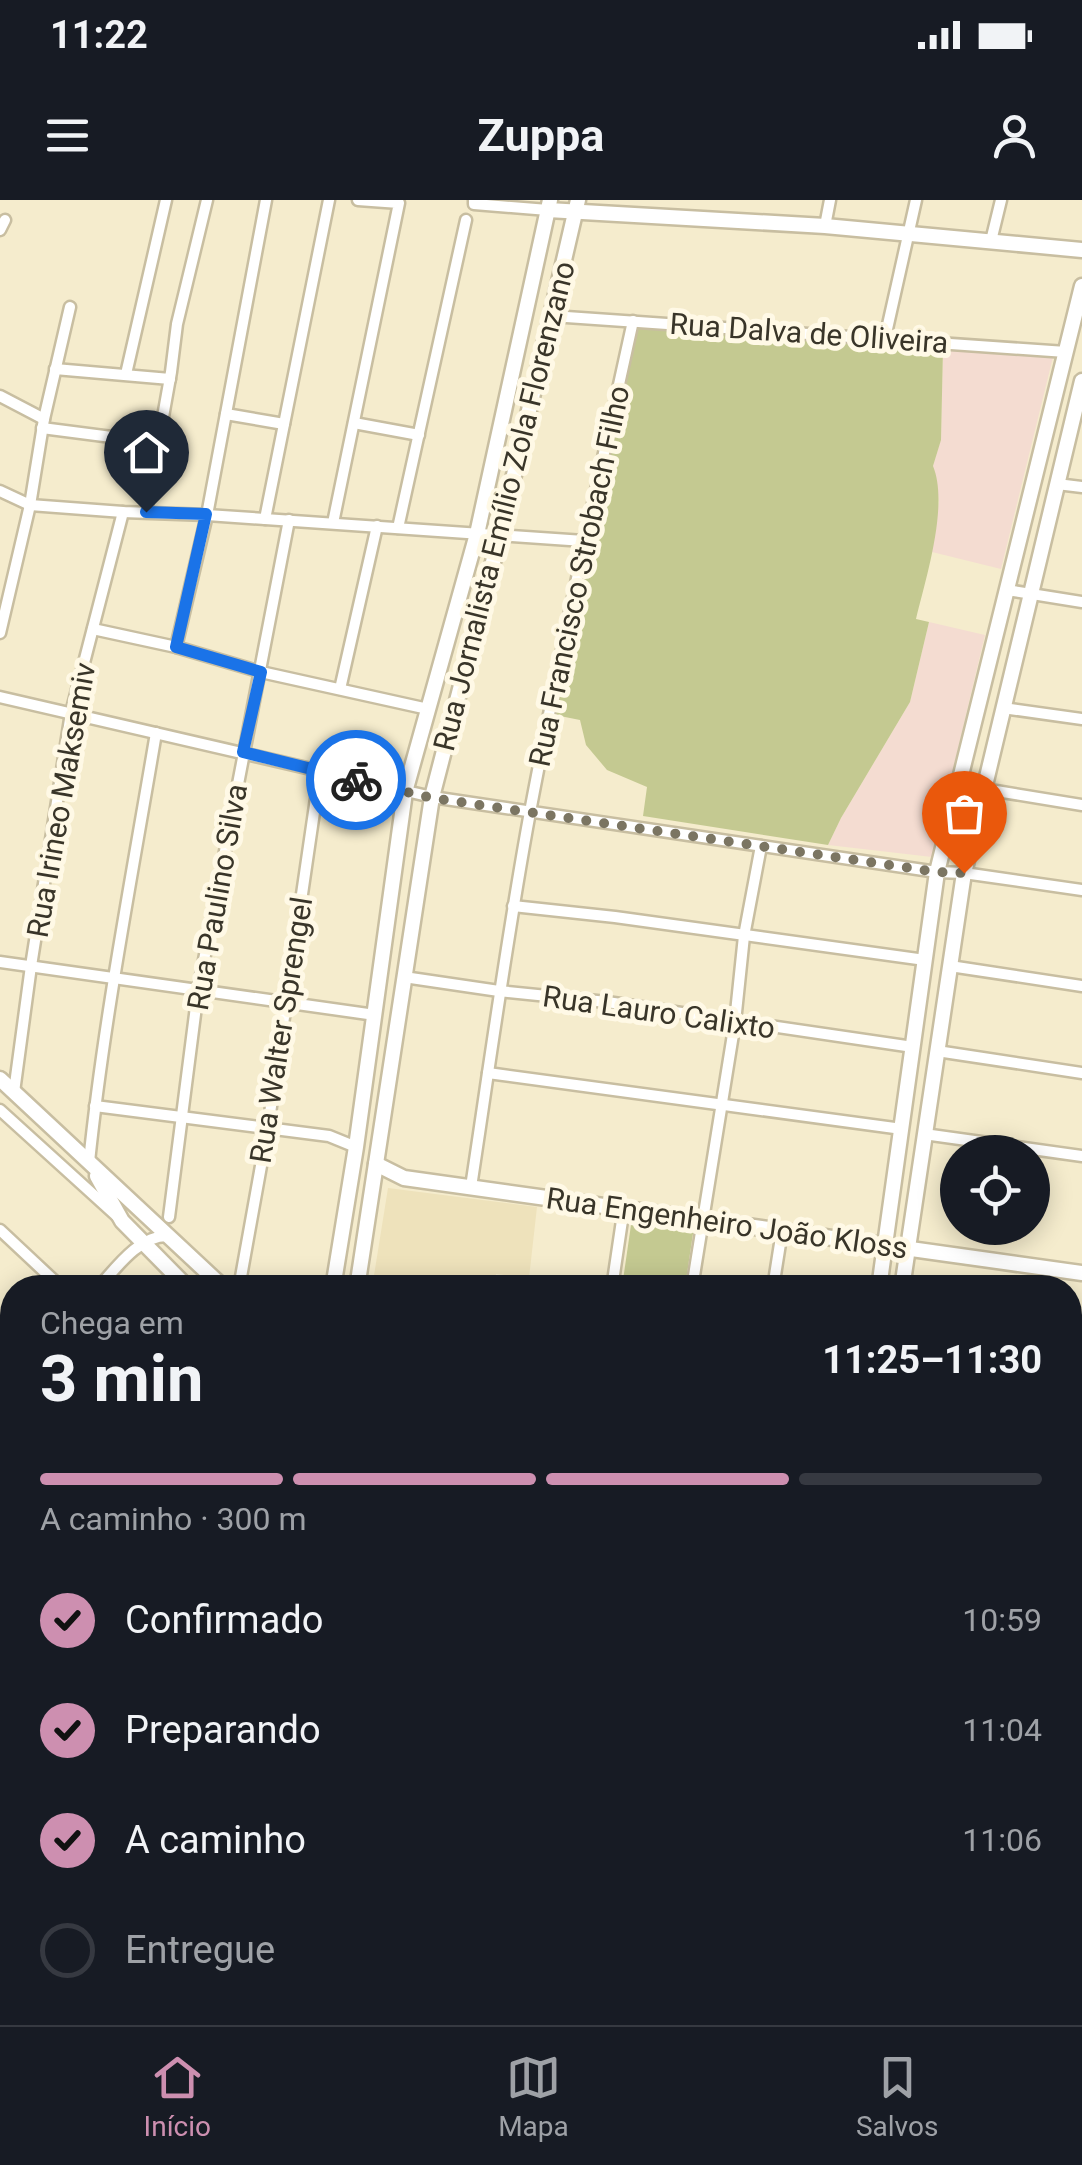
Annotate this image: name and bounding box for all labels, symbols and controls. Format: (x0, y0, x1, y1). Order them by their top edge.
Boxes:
text: 11:22 (50, 13, 148, 57)
icon: menu (40, 108, 95, 163)
icon: person (987, 108, 1042, 163)
text: Zuppa (478, 109, 604, 162)
street label: Rua Jornalista Emílio Zola Florenzano (426, 258, 582, 754)
street label: Rua Dalva de Oliveira (669, 306, 949, 360)
street label: Rua Francisco Strobach Filho (522, 382, 636, 770)
pin (104, 410, 189, 513)
icon: home (119, 425, 174, 480)
street label: Rua Irineo Maksemiv (20, 660, 102, 940)
courier (306, 730, 406, 830)
icon: bike (329, 753, 384, 808)
pin (922, 771, 1007, 874)
street label: Rua Paulino Silva (180, 781, 254, 1013)
icon: bag (937, 786, 992, 841)
street label: Rua Walter Sprengel (243, 894, 319, 1166)
street label: Rua Lauro Calixto (541, 978, 777, 1046)
map controls (940, 1135, 1050, 1245)
button: locate (940, 1135, 1050, 1245)
street label: Rua Engenheiro João Kloss (544, 1180, 910, 1266)
text: Chega em (40, 1304, 184, 1342)
text: 11:25–11:30 (822, 1338, 1042, 1382)
text: 3 min (40, 1341, 203, 1417)
text: A caminho · 300 m (40, 1500, 307, 1538)
icon: check (40, 1593, 95, 1648)
text: Confirmado (125, 1598, 323, 1642)
text: 10:59 (962, 1601, 1042, 1639)
icon: check (40, 1703, 95, 1758)
text: Preparando (125, 1708, 321, 1752)
text: 11:04 (962, 1711, 1042, 1749)
icon: check (40, 1813, 95, 1868)
text: A caminho (125, 1818, 306, 1862)
text: 11:06 (962, 1821, 1042, 1859)
text: Entregue (125, 1928, 275, 1972)
tab: Início (144, 2050, 211, 2143)
tab: Mapa (498, 2050, 569, 2143)
tab: Salvos (856, 2050, 938, 2143)

